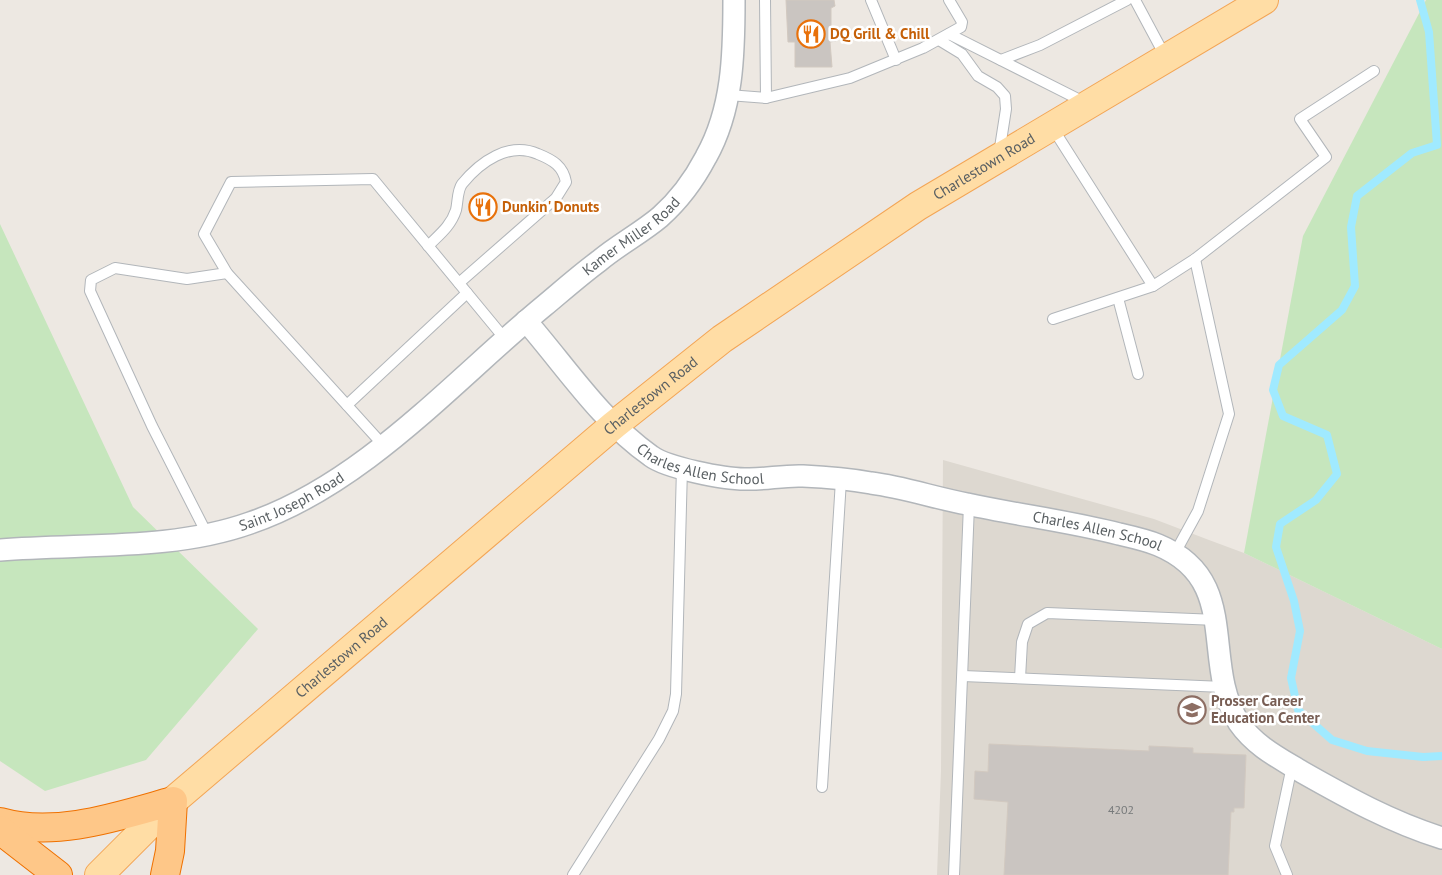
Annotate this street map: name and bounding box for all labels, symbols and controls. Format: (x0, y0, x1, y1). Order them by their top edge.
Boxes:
restaurant icon: DQ Grill & Chill (796, 19, 826, 49)
place label: DQ Grill & Chill (830, 24, 930, 43)
street label: Charlestown Road (929, 129, 1038, 204)
restaurant icon: Dunkin' Donuts (468, 192, 498, 222)
street label: Kamer Miller Road (578, 193, 684, 279)
place label: Dunkin' Donuts (502, 197, 599, 216)
street label: Charlestown Road (599, 352, 701, 439)
street label: Charles Allen School (633, 439, 765, 488)
street label: Saint Joseph Road (236, 467, 348, 535)
street label: Charles Allen School (1031, 507, 1166, 555)
street label: Charlestown Road (291, 612, 391, 702)
place label: Prosser Career Education Center (1211, 691, 1320, 727)
school or university icon: Prosser Career Education Center (1177, 695, 1207, 725)
house number: 4202 (1108, 802, 1134, 817)

